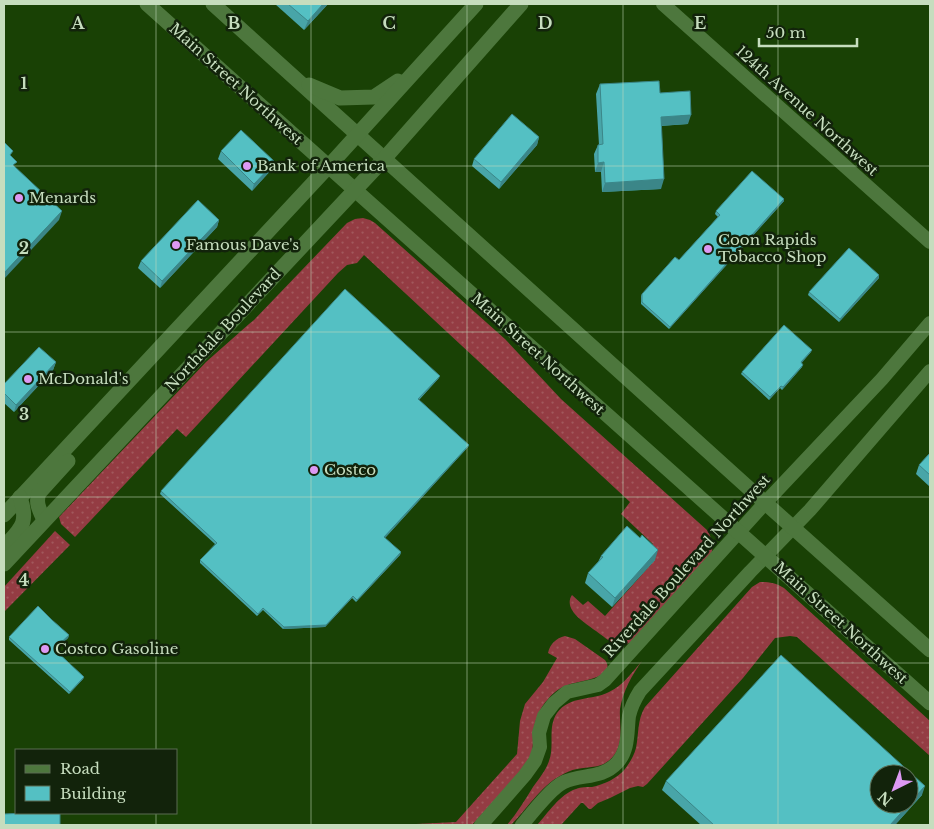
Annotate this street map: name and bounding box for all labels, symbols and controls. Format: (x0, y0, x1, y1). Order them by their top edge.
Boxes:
text: A (71, 13, 86, 33)
text: B (228, 13, 241, 33)
text: C (382, 13, 396, 33)
text: D (538, 13, 552, 33)
text: E (694, 13, 706, 33)
scale bar (759, 15, 856, 47)
street label: Main Street Northwest (166, 19, 307, 149)
text: 50 m (766, 23, 806, 42)
street label: 124th Avenue Northwest (732, 42, 883, 180)
text: 1 (21, 73, 28, 93)
place label: Bank of America (257, 156, 386, 175)
marker: Bank of America (241, 160, 253, 172)
place label: Menards (29, 188, 96, 207)
marker: Menards (13, 192, 25, 204)
place label: Coon Rapids Tobacco Shop (718, 230, 827, 266)
place label: Famous Dave's (186, 235, 299, 254)
text: 2 (19, 238, 29, 258)
marker: Famous Dave's (170, 239, 182, 251)
marker: Coon Rapids Tobacco Shop (702, 243, 714, 255)
street label: Northdale Boulevard (161, 264, 285, 395)
street label: Main Street Northwest (468, 289, 609, 419)
place label: McDonald's (38, 369, 129, 388)
marker: McDonald's (22, 373, 34, 385)
text: 3 (19, 404, 29, 424)
place label: Costco (324, 460, 376, 479)
marker: Costco (308, 464, 320, 476)
street label: Riverdale Boulevard Northwest (599, 470, 774, 661)
street label: Main Street Northwest (771, 558, 912, 688)
text: 4 (19, 570, 29, 590)
place label: Costco Gasoline (55, 639, 178, 658)
marker: Costco Gasoline (39, 643, 51, 655)
legend (15, 749, 178, 814)
text: Road (60, 759, 100, 778)
north arrow (869, 764, 919, 814)
text: Building (60, 784, 127, 803)
text: N (874, 788, 896, 810)

